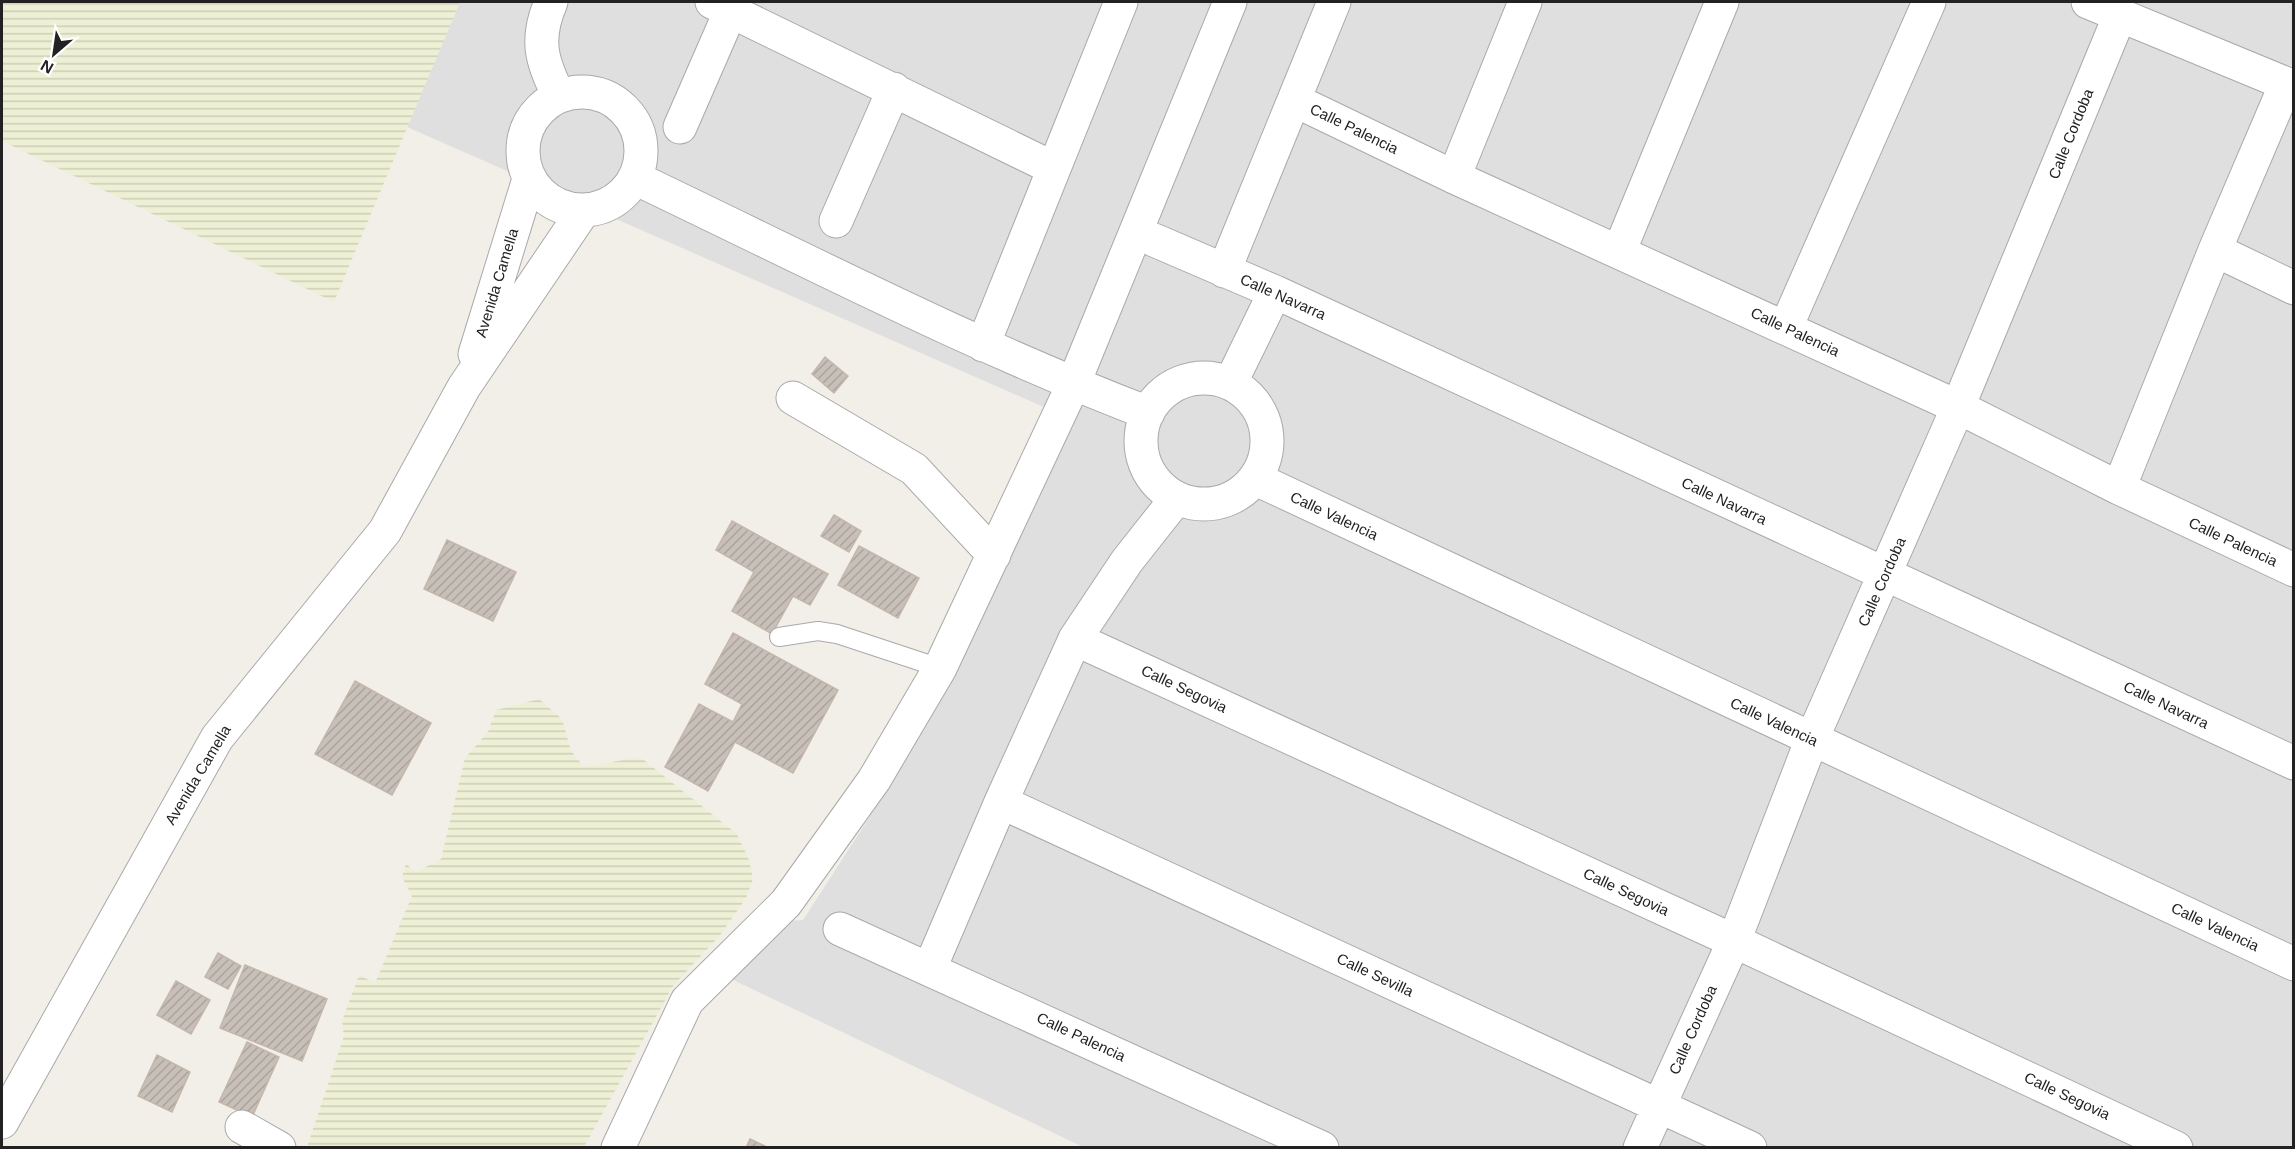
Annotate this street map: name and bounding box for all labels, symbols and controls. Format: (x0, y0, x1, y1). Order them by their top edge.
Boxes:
north arrow (24, 24, 84, 84)
text: N (38, 56, 56, 77)
street label: Calle Cordoba (2045, 86, 2097, 181)
street label: Calle Palencia (1307, 100, 1402, 157)
street label: Avenida Camella (472, 226, 521, 339)
street label: Calle Navarra (1238, 270, 1329, 323)
street label: Calle Palencia (1748, 304, 1843, 360)
street label: Calle Navarra (1679, 473, 1770, 528)
street label: Calle Valencia (1288, 488, 1381, 544)
street label: Calle Palencia (2186, 514, 2281, 570)
street label: Calle Cordoba (1854, 534, 1909, 629)
street label: Calle Segovia (1139, 661, 1230, 716)
street label: Calle Navarra (2121, 677, 2212, 732)
street label: Calle Valencia (1728, 694, 1821, 750)
street label: Avenida Camella (161, 721, 234, 828)
street label: Calle Segovia (1581, 864, 1672, 919)
street label: Calle Valencia (2169, 899, 2262, 955)
street label: Calle Sevilla (1334, 949, 1417, 1000)
street label: Calle Cordoba (1665, 982, 1720, 1077)
street label: Calle Palencia (1034, 1009, 1129, 1065)
street label: Calle Segovia (2022, 1068, 2113, 1123)

